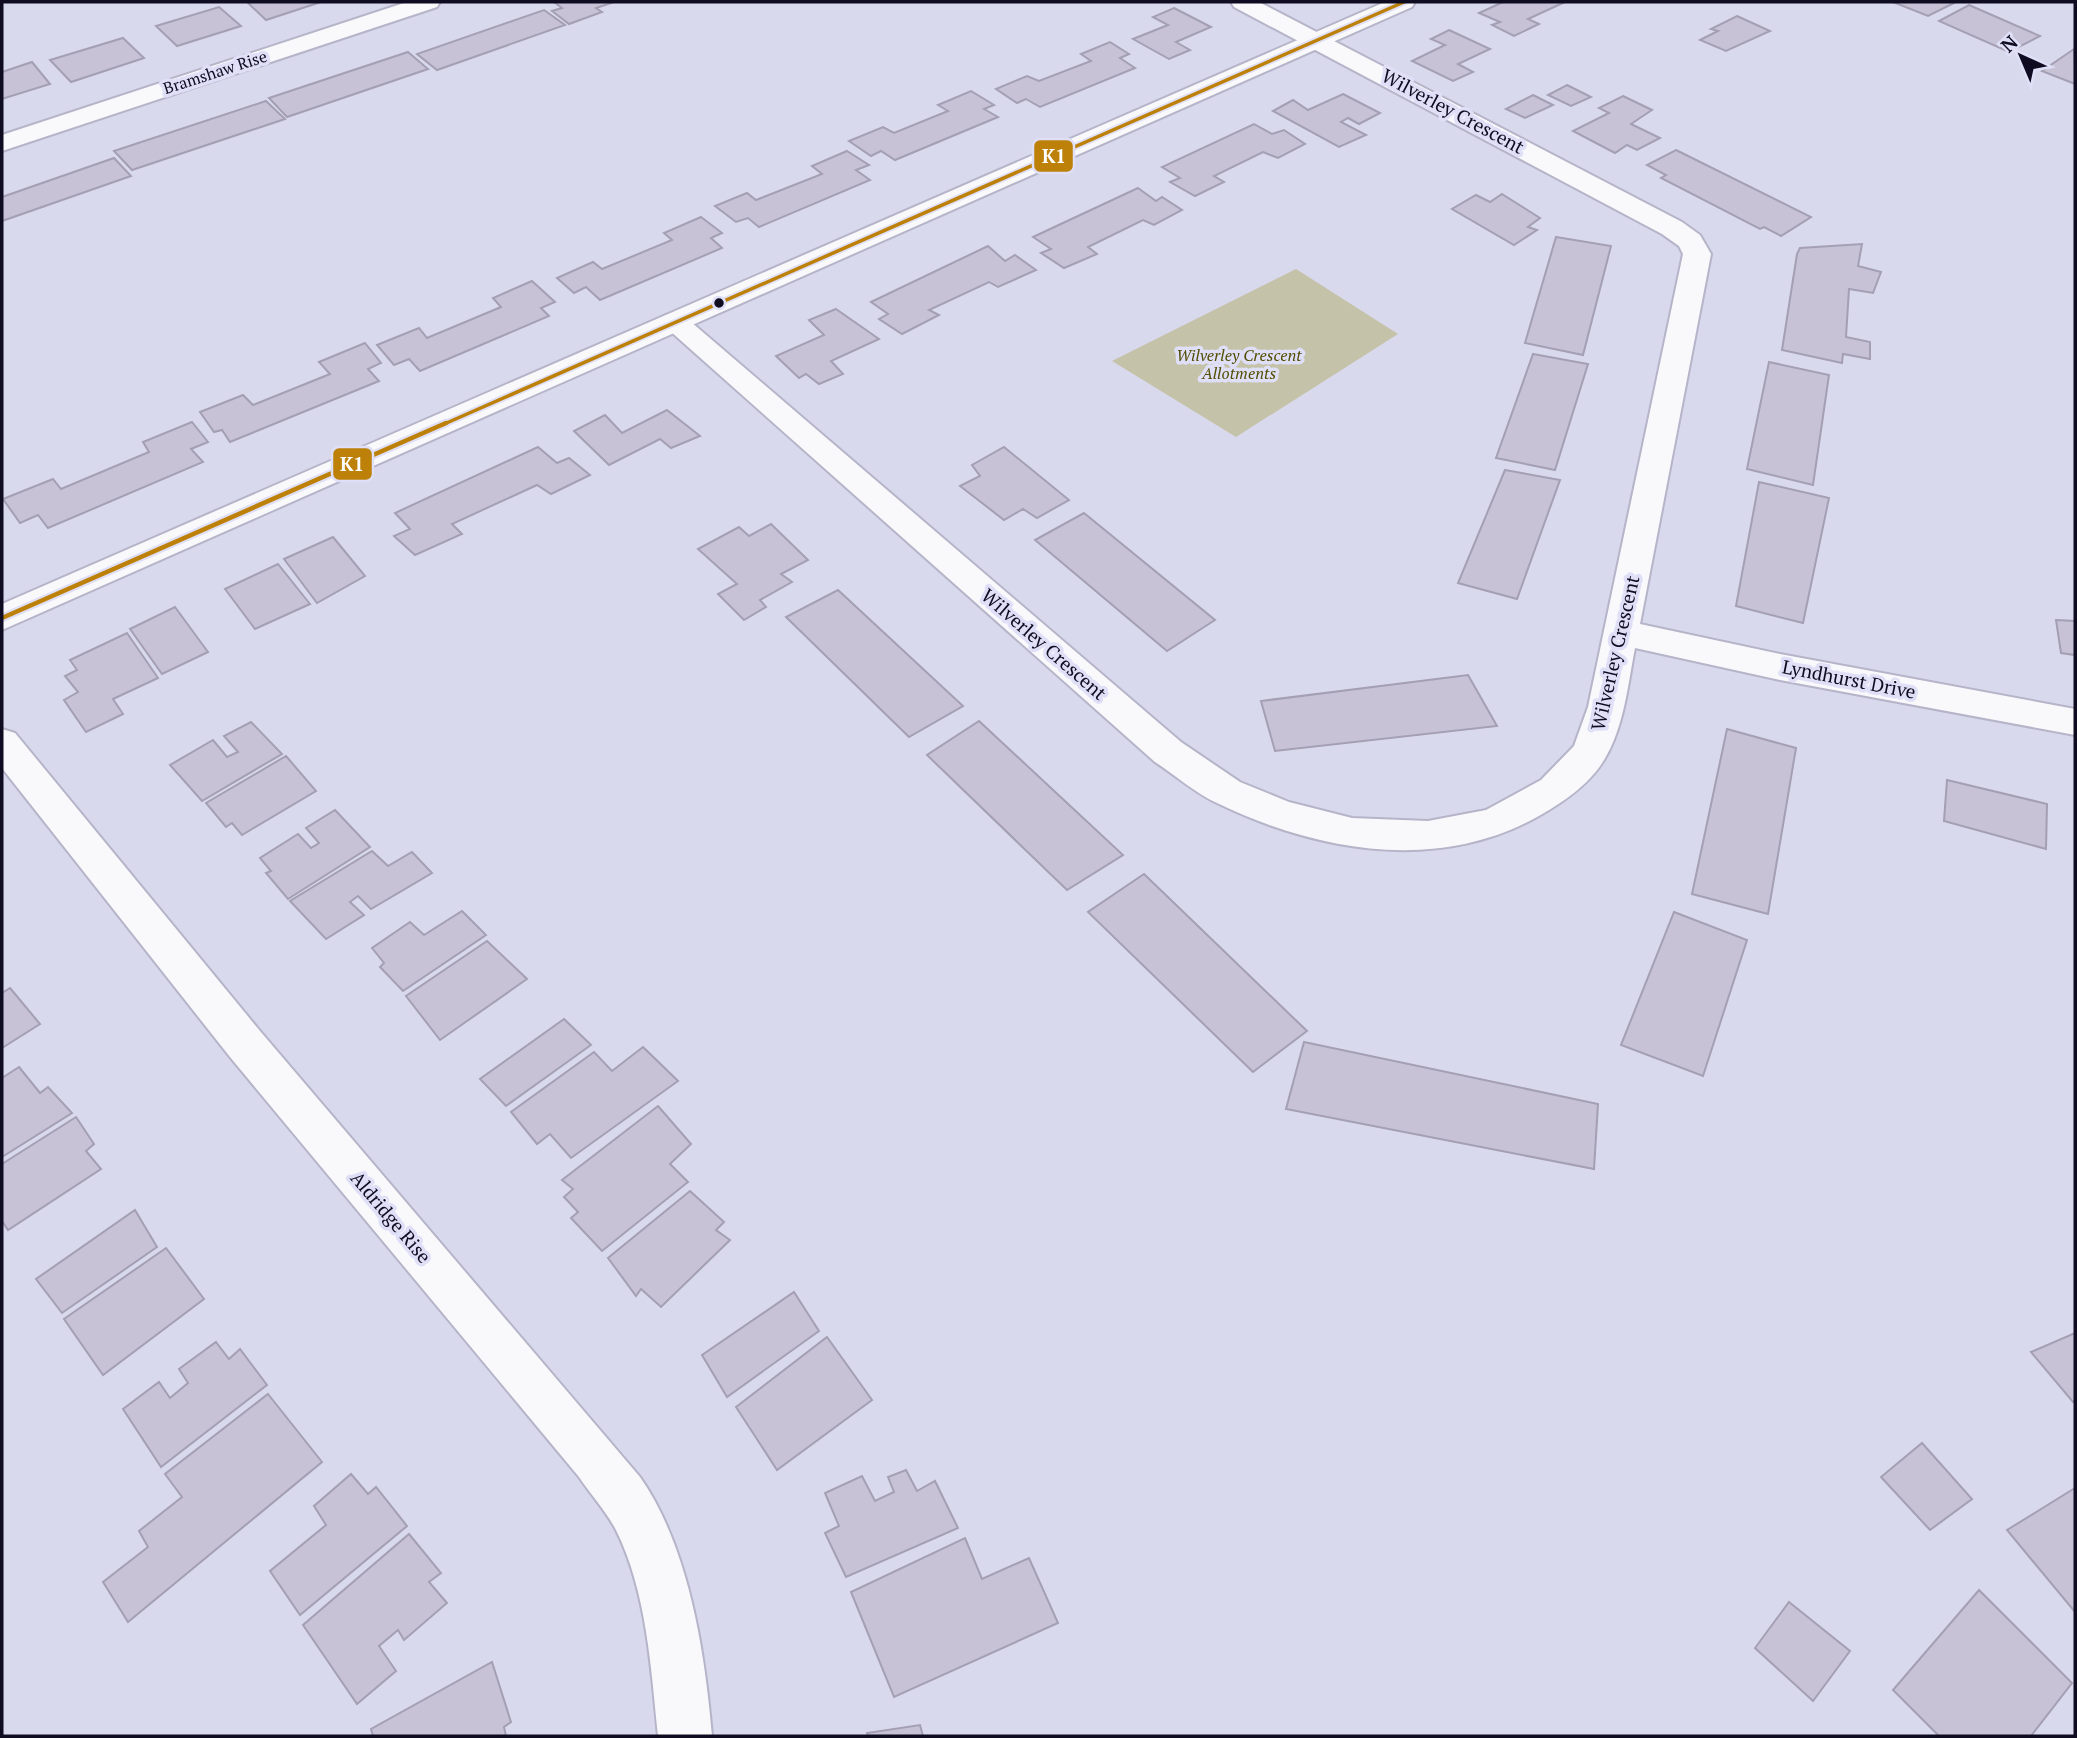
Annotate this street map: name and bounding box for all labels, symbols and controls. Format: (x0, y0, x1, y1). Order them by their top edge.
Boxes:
north arrow (1986, 21, 2056, 91)
text: N (1995, 29, 2023, 57)
street label: Bramshaw Rise (160, 45, 270, 99)
street label: Wilverley Crescent (1378, 62, 1529, 159)
line badge: K1 (1033, 139, 1074, 173)
text: K1 (1042, 143, 1066, 168)
unlabelled marker (712, 296, 726, 310)
park label: Wilverley Crescent Allotments (1176, 344, 1302, 384)
line badge: K1 (332, 447, 373, 481)
text: K1 (340, 451, 364, 476)
street label: Wilverley Crescent (1585, 573, 1644, 733)
street label: Wilverley Crescent (976, 582, 1112, 705)
street label: Lyndhurst Drive (1780, 653, 1918, 704)
street label: Aldridge Rise (346, 1166, 437, 1268)

